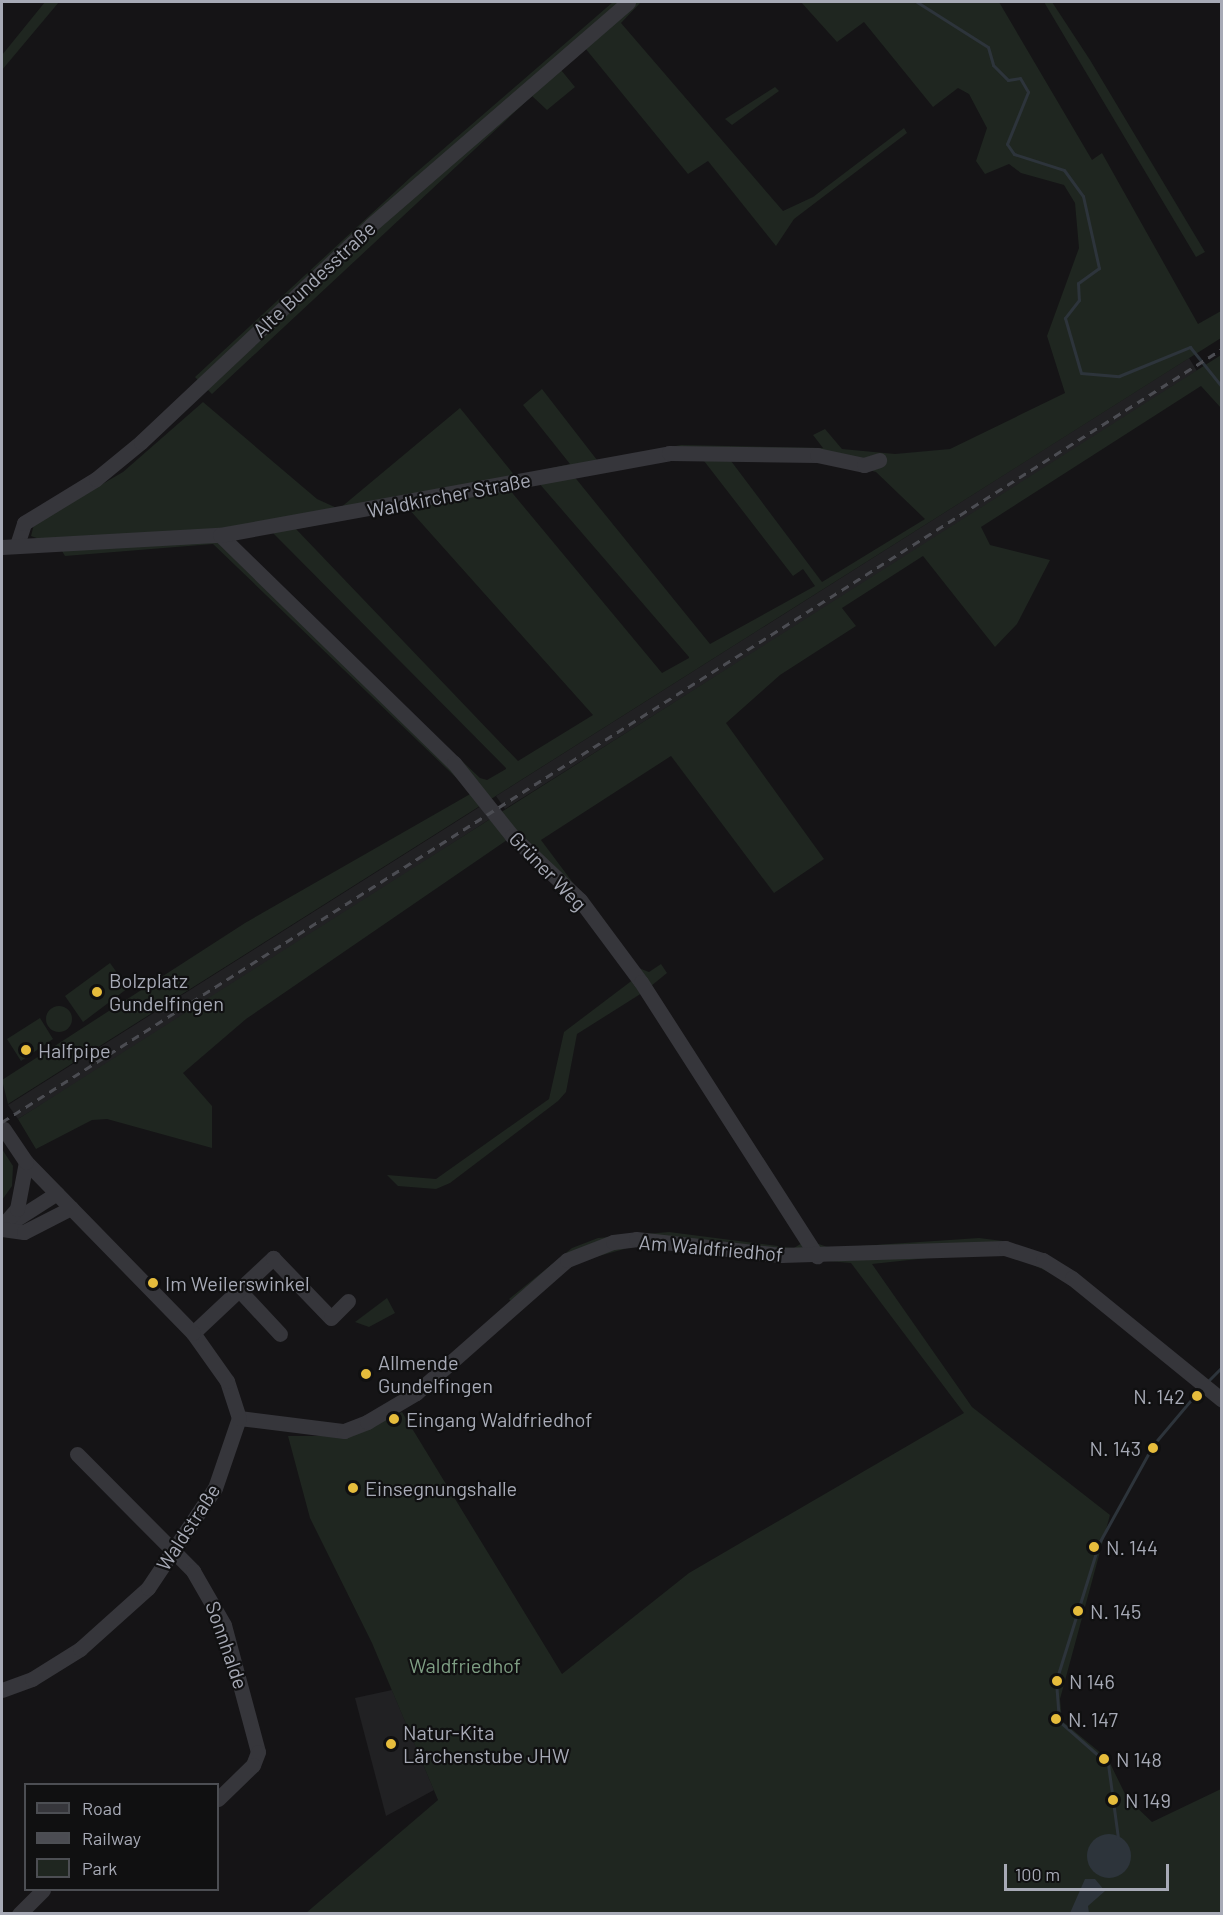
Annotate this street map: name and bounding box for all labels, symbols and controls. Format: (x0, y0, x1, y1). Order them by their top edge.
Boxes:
street label: Alte Bundesstraße (248, 216, 380, 342)
street label: Waldkircher Straße (365, 467, 533, 523)
street label: Grüner Weg (504, 826, 592, 916)
place label: Bolzplatz Gundelfingen (109, 969, 224, 1016)
marker: Bolzplatz Gundelfingen (90, 985, 104, 999)
place label: Halfpipe (38, 1038, 111, 1062)
marker: Halfpipe (19, 1043, 33, 1057)
street label: Am Waldfriedhof (638, 1230, 784, 1266)
place label: Im Weilerswinkel (165, 1271, 310, 1295)
marker: Im Weilerswinkel (146, 1276, 160, 1290)
place label: Allmende Gundelfingen (378, 1350, 493, 1397)
marker: Allmende Gundelfingen (359, 1367, 373, 1381)
place label: N. 142 (1133, 1384, 1185, 1408)
marker: N. 142 (1190, 1389, 1204, 1403)
place label: Eingang Waldfriedhof (406, 1407, 592, 1431)
marker: Eingang Waldfriedhof (387, 1412, 401, 1426)
place label: N. 143 (1090, 1436, 1141, 1460)
marker: N. 143 (1146, 1441, 1160, 1455)
place label: Einsegnungshalle (365, 1476, 517, 1500)
street label: Waldstraße (151, 1479, 225, 1575)
marker: Einsegnungshalle (346, 1481, 360, 1495)
place label: N. 144 (1106, 1535, 1158, 1559)
marker: N. 144 (1087, 1540, 1101, 1554)
street label: Sonnhalde (201, 1598, 253, 1692)
place label: N. 145 (1090, 1599, 1141, 1623)
marker: N. 145 (1071, 1604, 1085, 1618)
park label: Waldfriedhof (409, 1653, 521, 1677)
place label: N 146 (1069, 1669, 1115, 1693)
marker: N 146 (1050, 1674, 1064, 1688)
place label: N. 147 (1068, 1707, 1118, 1731)
marker: N. 147 (1049, 1712, 1063, 1726)
place label: Natur-Kita Lärchenstube JHW (403, 1720, 569, 1767)
marker: Natur-Kita Lärchenstube JHW (384, 1737, 398, 1751)
place label: N 148 (1116, 1747, 1162, 1771)
marker: N 148 (1097, 1752, 1111, 1766)
legend (24, 1783, 219, 1891)
place label: N 149 (1125, 1788, 1171, 1812)
marker: N 149 (1106, 1793, 1120, 1807)
text: Road (82, 1797, 122, 1819)
text: Railway (82, 1827, 141, 1849)
scale bar (1007, 1852, 1172, 1890)
text: Park (82, 1857, 117, 1879)
text: 100 m (1015, 1863, 1060, 1885)

